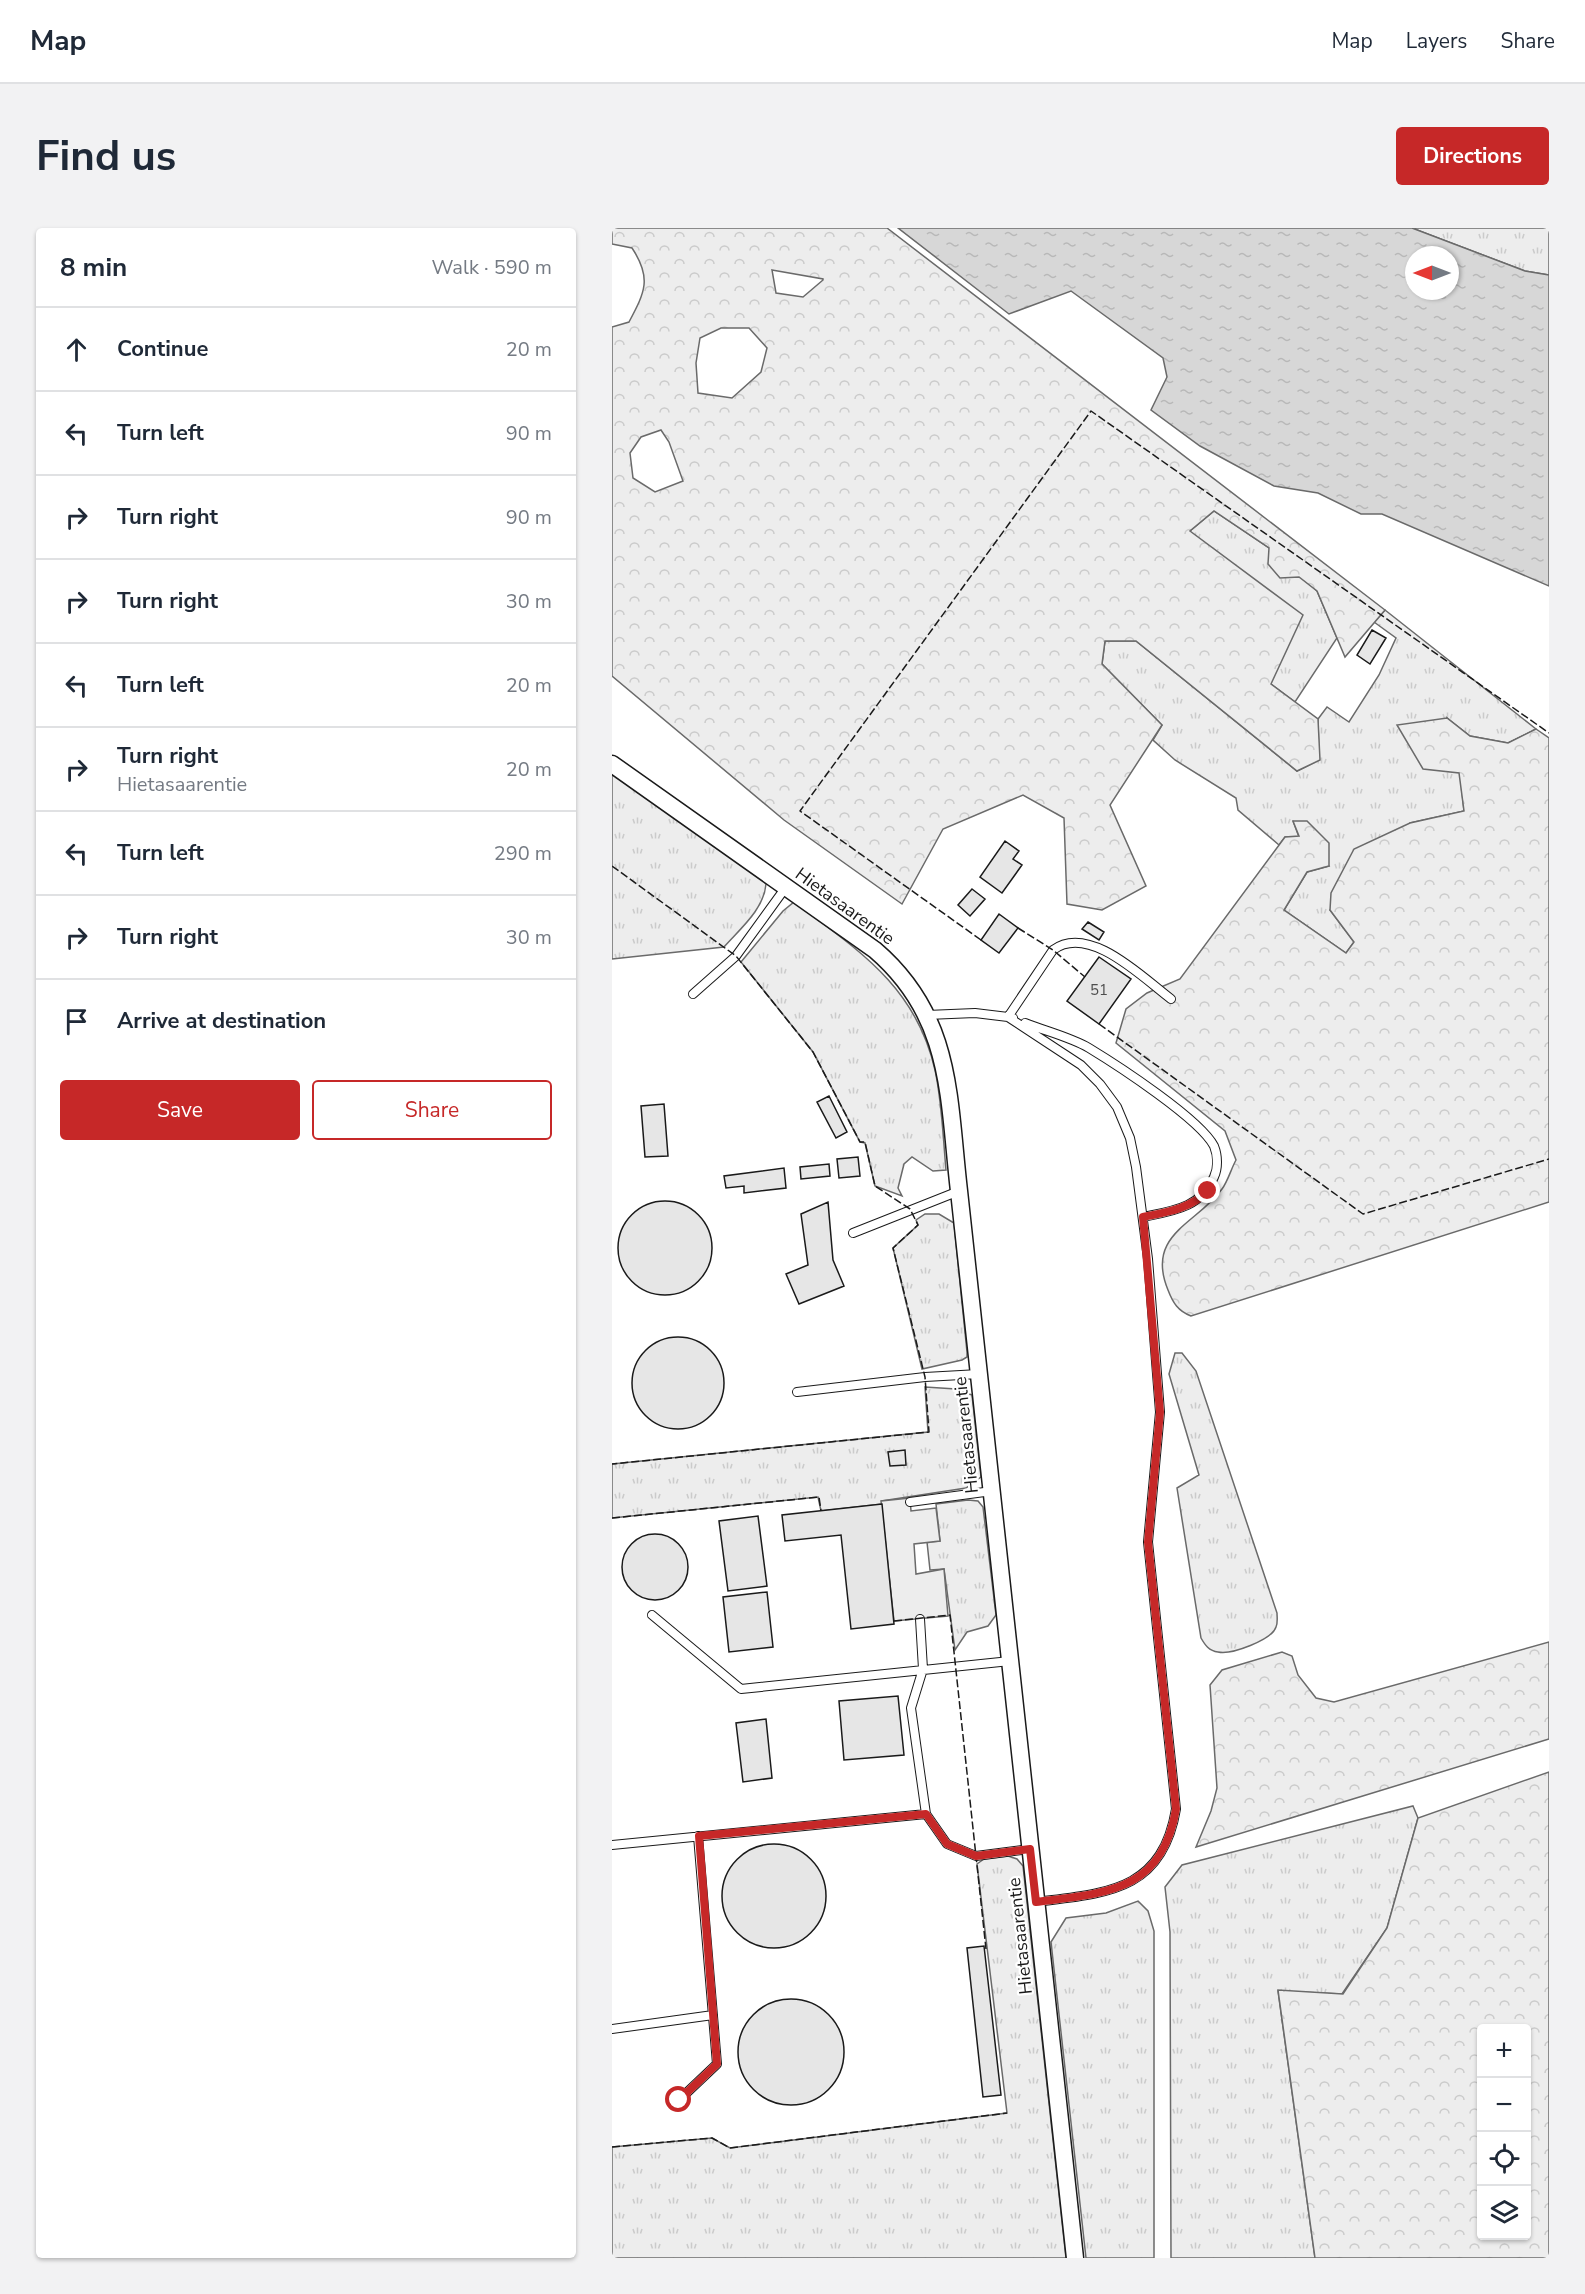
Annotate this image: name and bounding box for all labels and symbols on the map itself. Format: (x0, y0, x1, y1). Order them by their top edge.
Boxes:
north arrow (1405, 246, 1459, 300)
street label: Hietasaarentie (791, 862, 899, 950)
house number: 51 (1090, 980, 1108, 1000)
route end (1194, 1177, 1220, 1203)
street label: Hietasaarentie (948, 1375, 984, 1495)
street label: Hietasaarentie (1002, 1876, 1038, 1996)
route start (665, 2086, 691, 2112)

